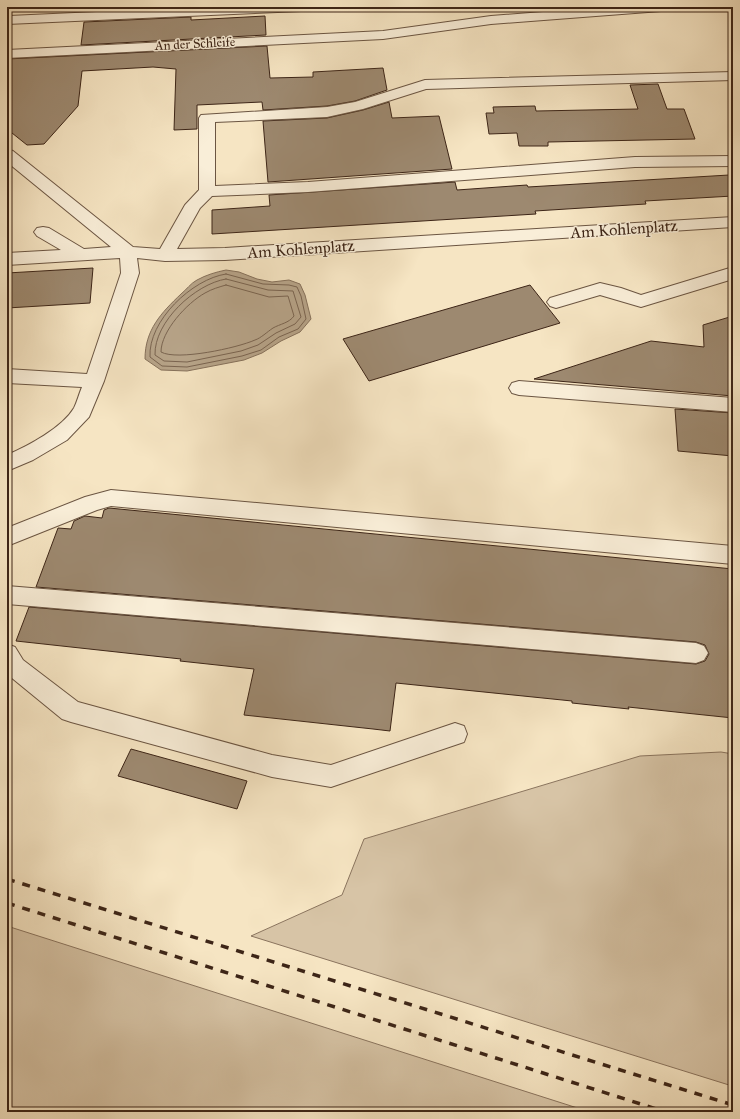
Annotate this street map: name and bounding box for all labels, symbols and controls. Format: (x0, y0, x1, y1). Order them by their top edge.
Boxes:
street label: An der Schleife (153, 34, 236, 54)
street label: Am Kohlenplatz (569, 216, 679, 242)
street label: Am Kohlenplatz (246, 236, 356, 262)

